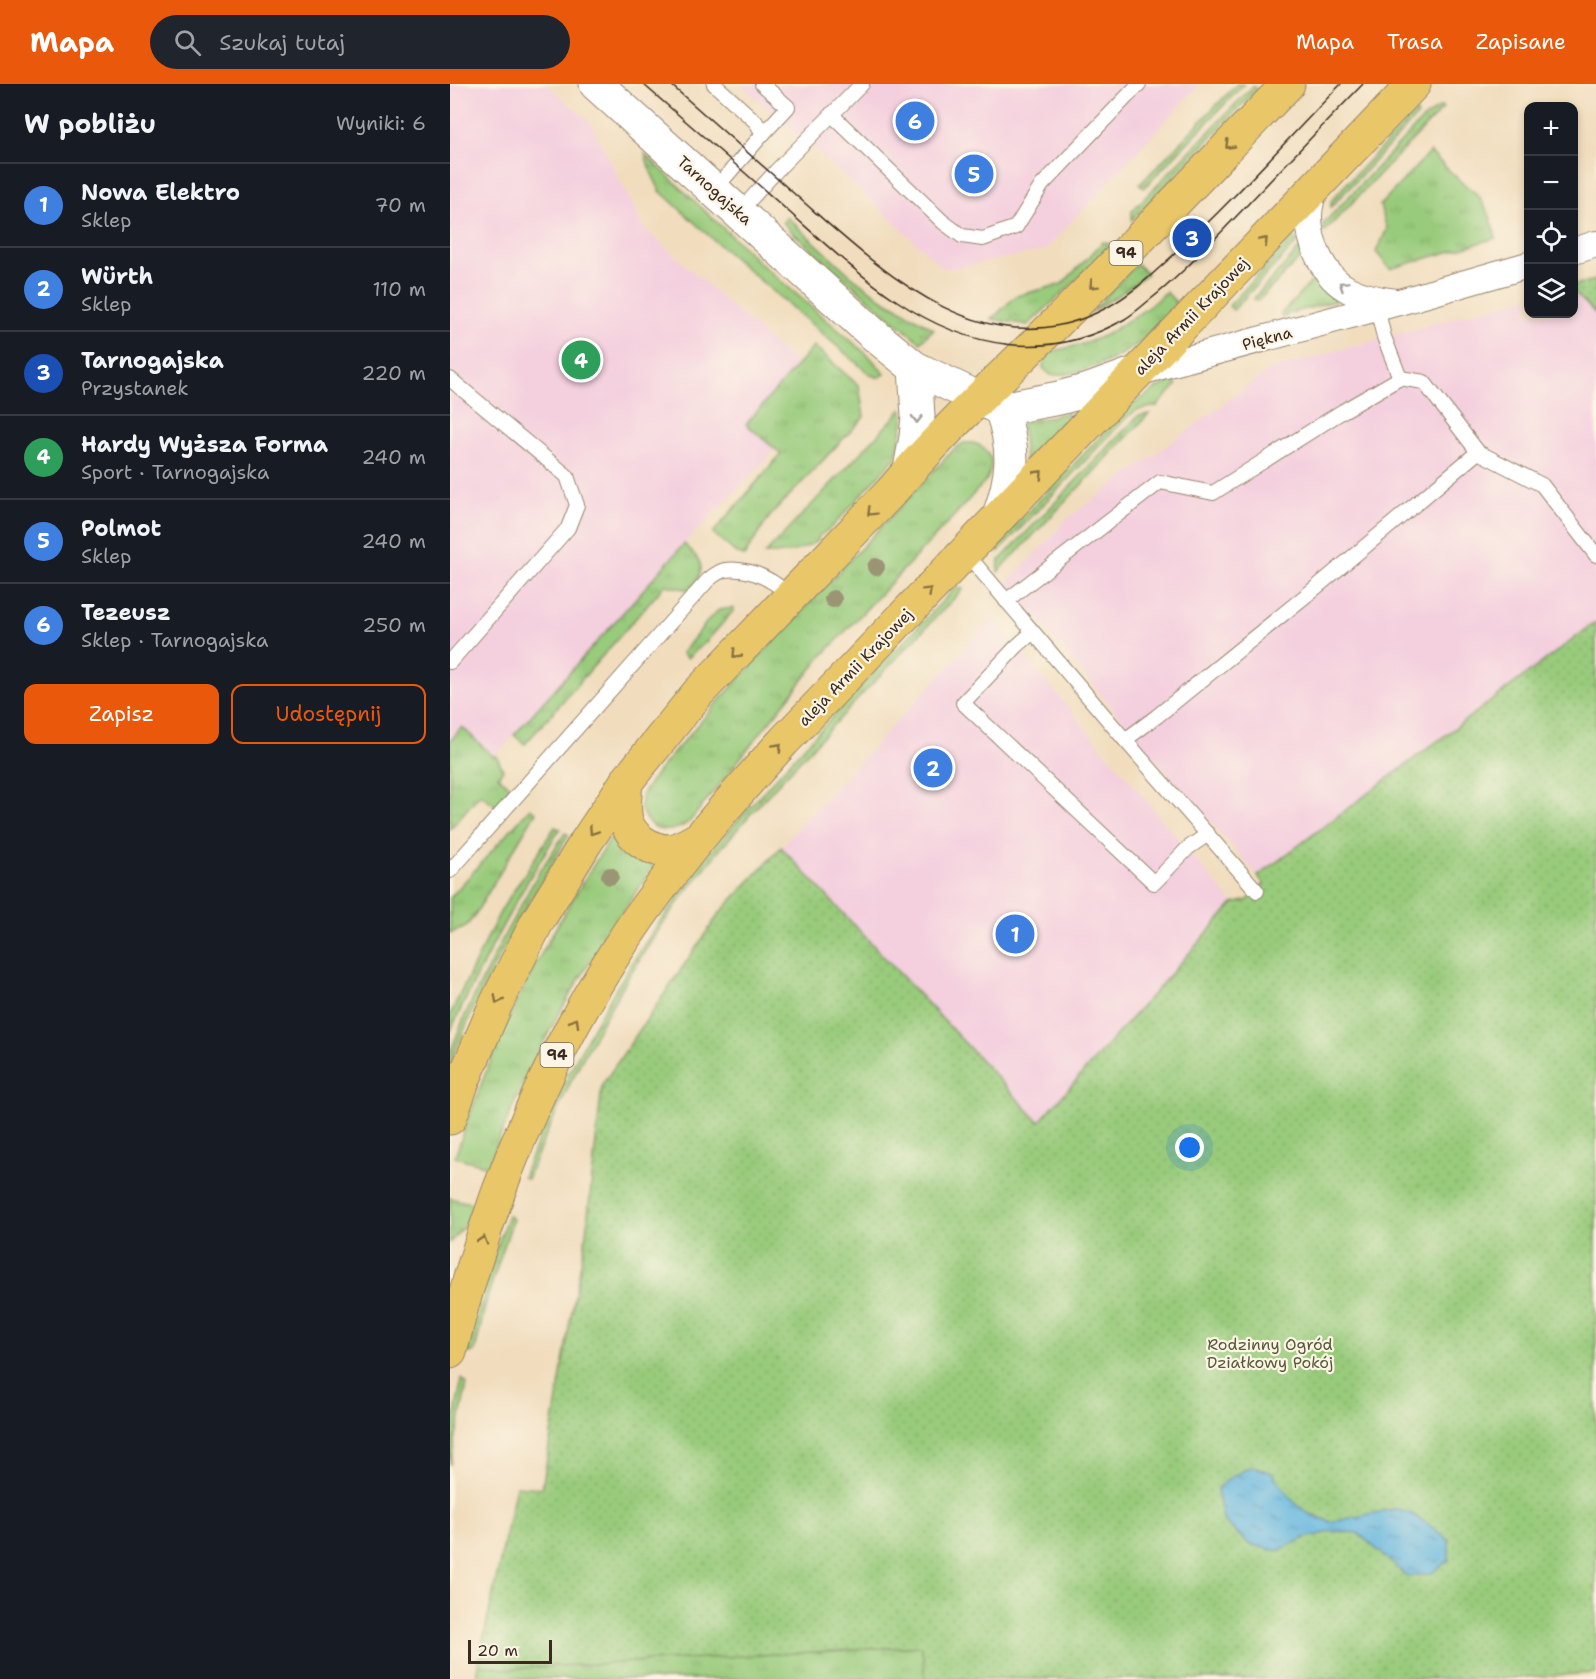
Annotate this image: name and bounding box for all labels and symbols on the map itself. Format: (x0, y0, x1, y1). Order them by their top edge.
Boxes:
pin: 6 (896, 99, 934, 144)
one-way arrow (1225, 139, 1236, 149)
street label: Tarnogajska (673, 151, 757, 230)
pin: 5 (954, 152, 994, 196)
pin: 3 (1172, 216, 1212, 260)
one-way arrow (1257, 237, 1268, 248)
road number: 94 (1110, 241, 1142, 265)
street label: aleja Armii Krajowej (1130, 253, 1253, 380)
one-way arrow (1090, 278, 1101, 289)
one-way arrow (1338, 281, 1349, 292)
street label: Piękna (1240, 322, 1294, 355)
pin: 4 (562, 338, 600, 382)
one-way arrow (911, 414, 923, 423)
one-way arrow (1032, 470, 1043, 481)
one-way arrow (867, 505, 878, 516)
one-way arrow (920, 588, 931, 599)
street label: aleja Armii Krajowej (794, 604, 917, 731)
one-way arrow (733, 646, 744, 657)
one-way arrow (771, 744, 782, 755)
pin: 2 (914, 746, 952, 790)
one-way arrow (589, 824, 600, 835)
pin: 1 (996, 912, 1034, 956)
one-way arrow (493, 994, 505, 1005)
one-way arrow (567, 1018, 579, 1029)
road number: 94 (540, 1043, 574, 1067)
your location (1175, 1133, 1204, 1162)
one-way arrow (476, 1235, 488, 1246)
park label: Rodzinny Ogród Działkowy Pokój (1207, 1334, 1333, 1373)
scale bar (468, 1637, 552, 1664)

